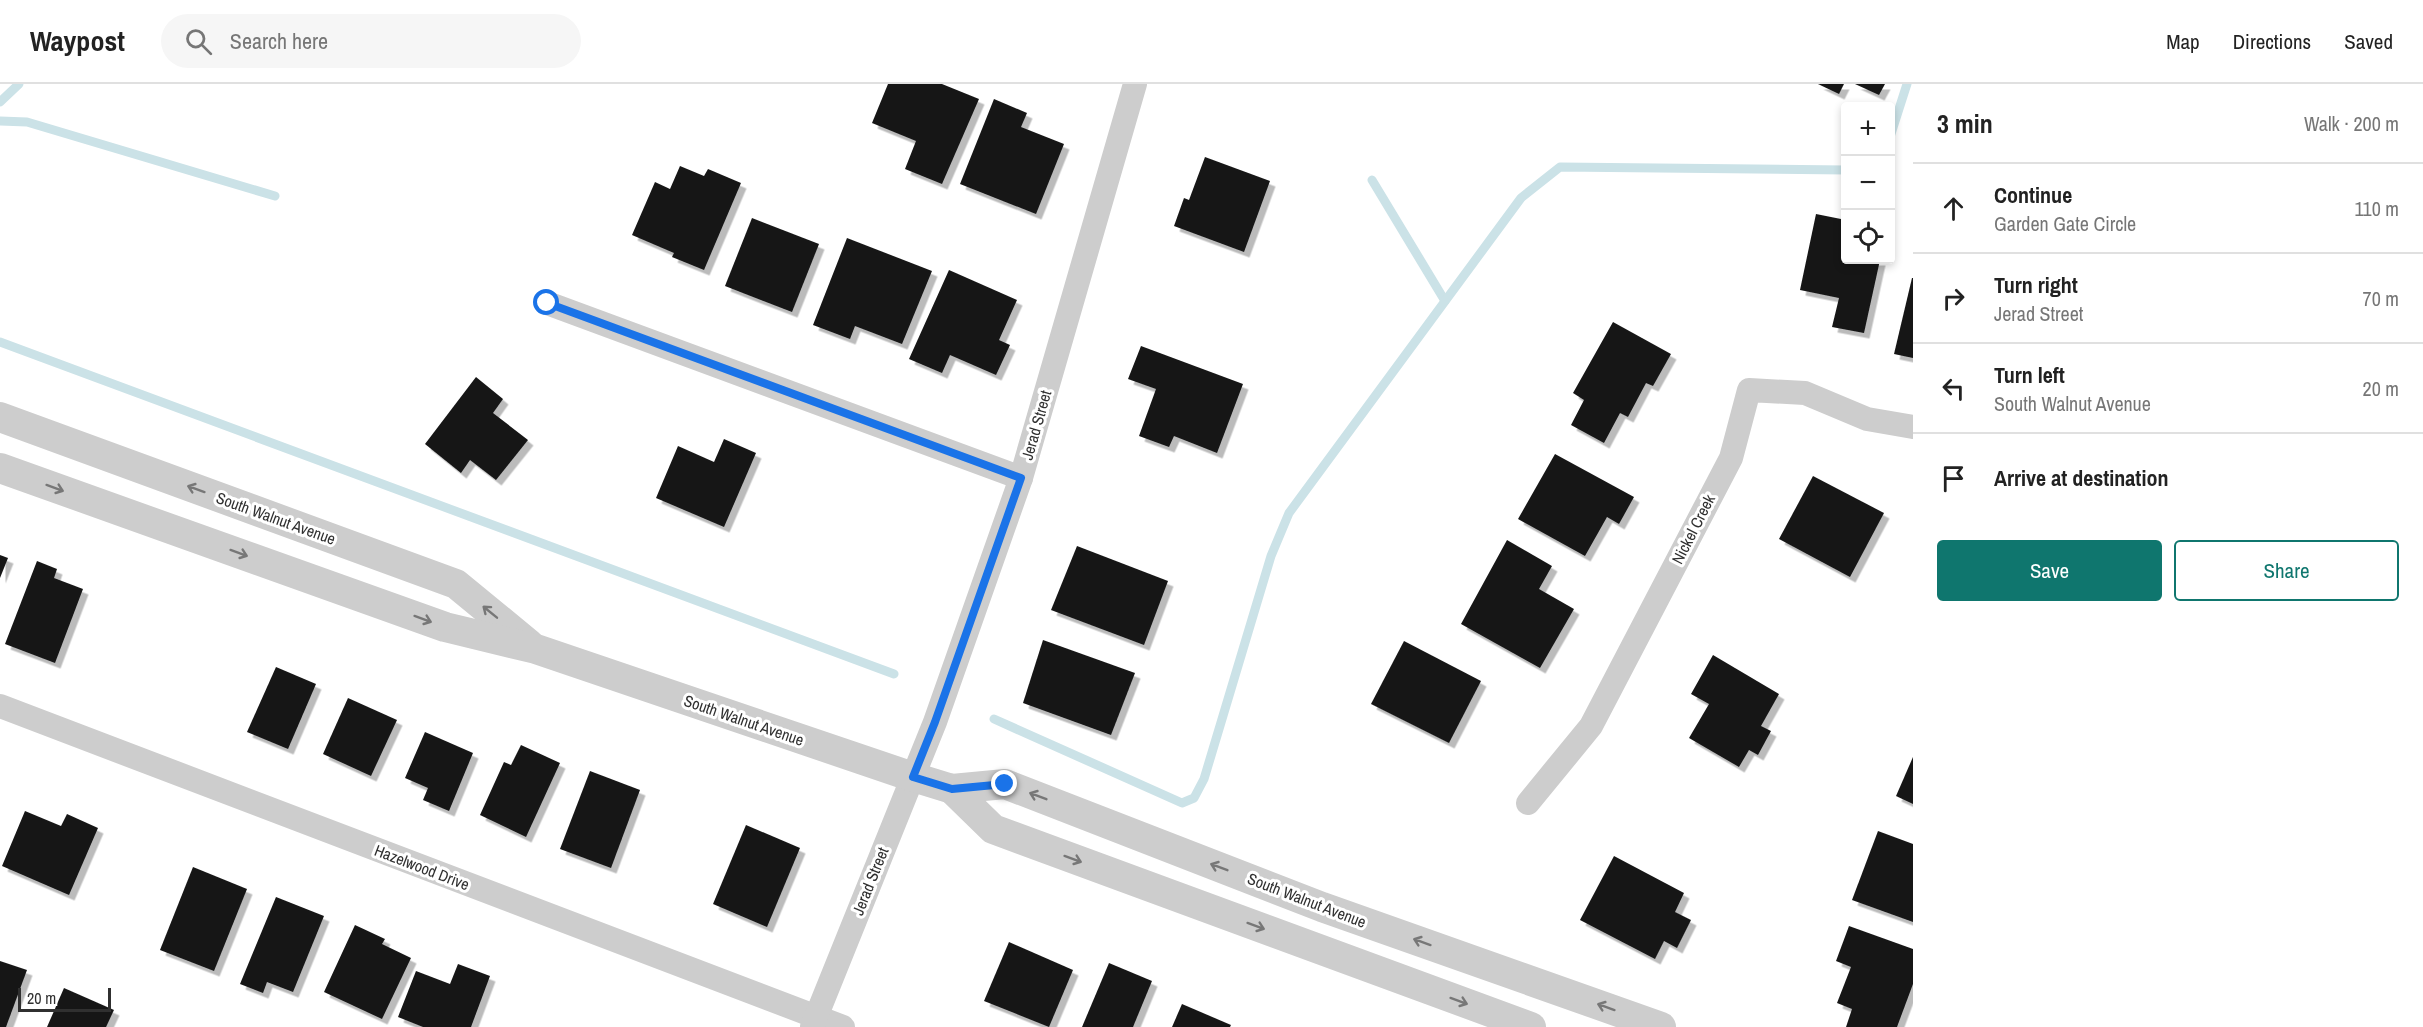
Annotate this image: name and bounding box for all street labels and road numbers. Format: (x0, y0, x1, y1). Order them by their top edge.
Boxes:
street label: Jerad Street (1016, 387, 1057, 462)
street label: South Walnut Avenue (213, 486, 339, 550)
street label: Nickel Creek (1666, 490, 1720, 567)
street label: South Walnut Avenue (681, 689, 807, 751)
street label: Hazelwood Drive (371, 839, 473, 895)
street label: Jerad Street (846, 843, 894, 918)
street label: South Walnut Avenue (1244, 867, 1370, 933)

